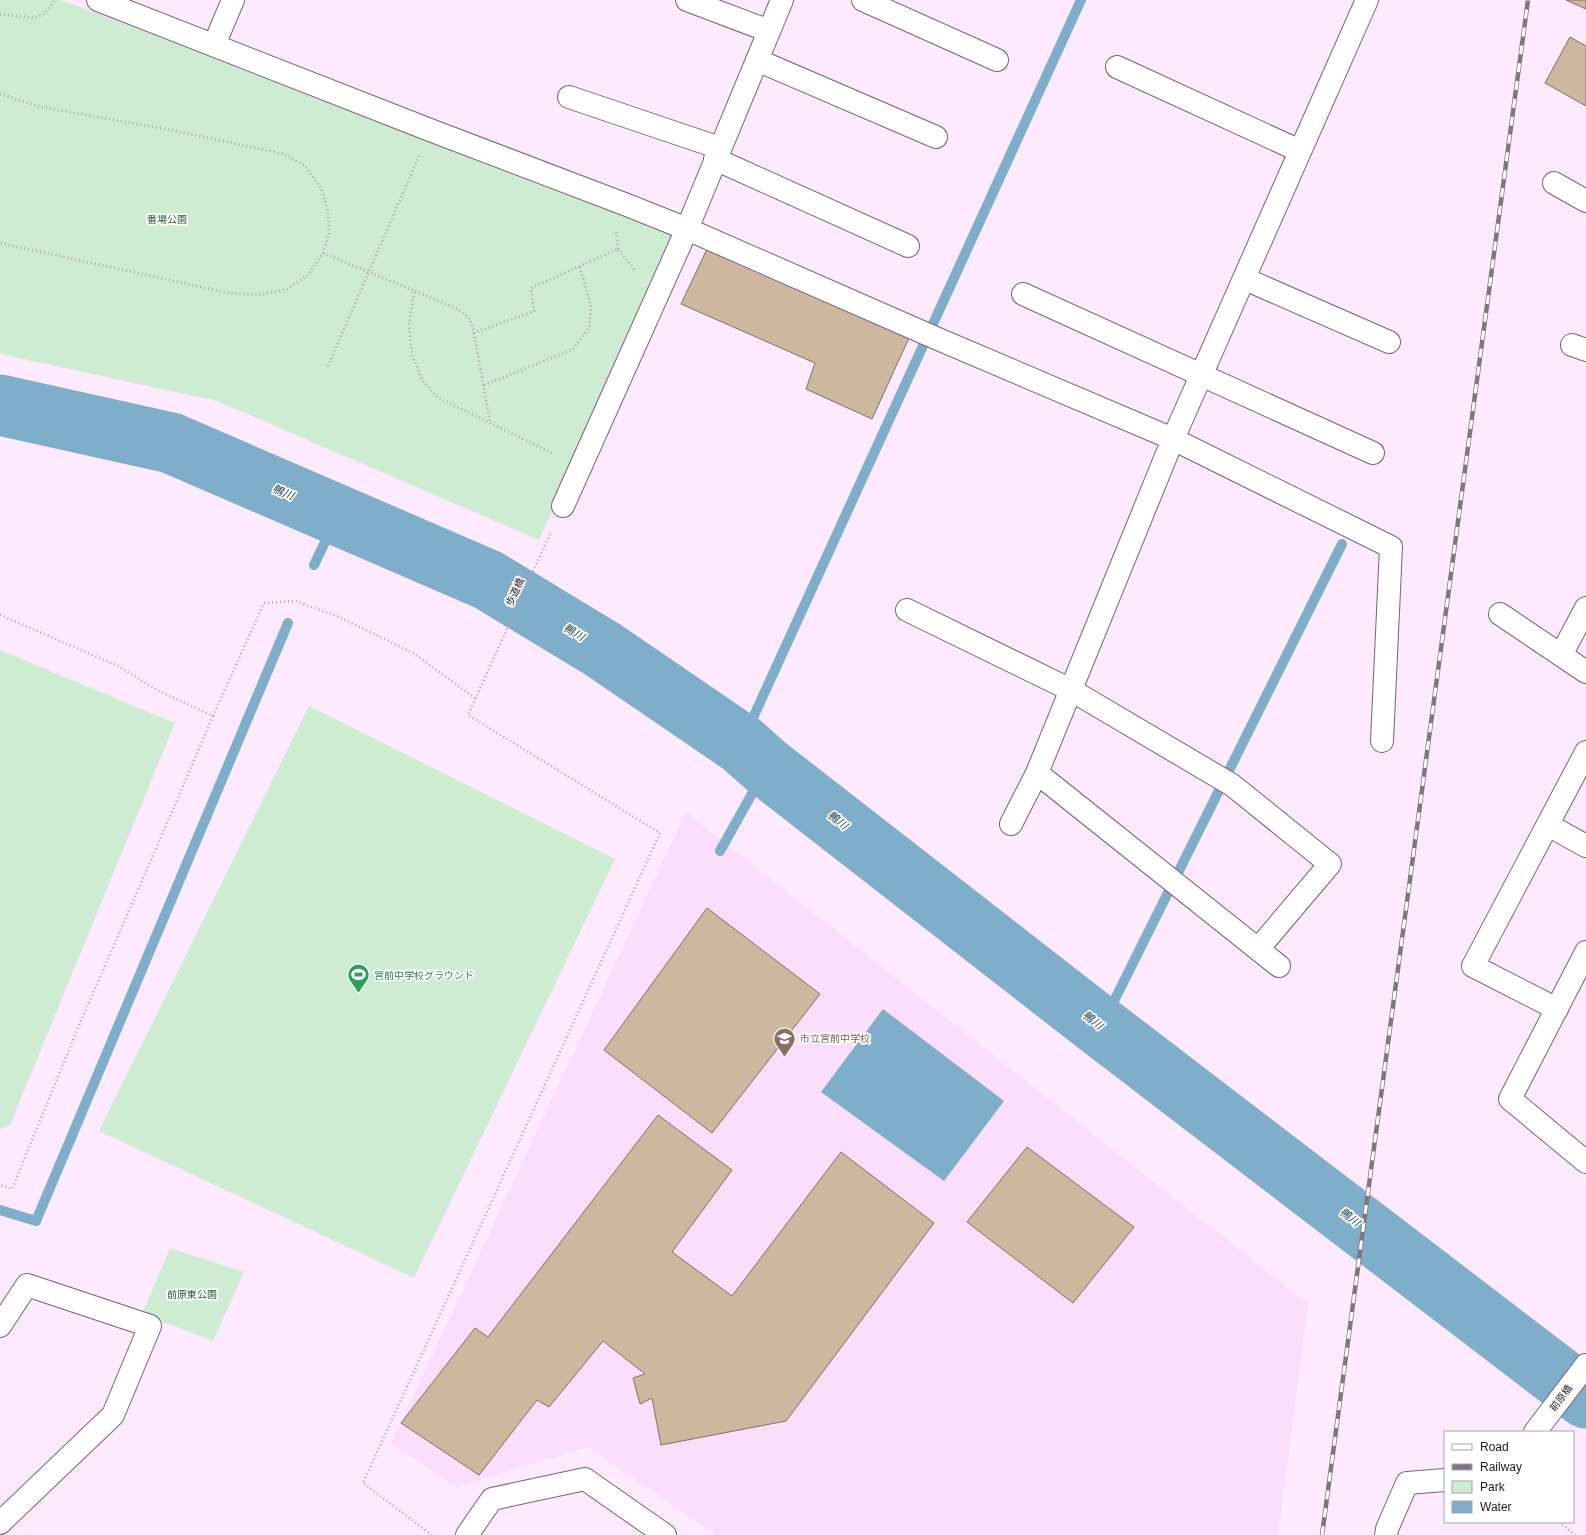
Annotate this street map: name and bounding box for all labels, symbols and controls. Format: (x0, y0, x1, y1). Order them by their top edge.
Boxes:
park label: 番場公園 (147, 214, 187, 225)
water label: 鴨川 (271, 482, 296, 502)
street label: 歩道橋 (504, 576, 526, 608)
water label: 鴨川 (561, 621, 587, 643)
water label: 鴨川 (826, 808, 851, 832)
sports icon: 宮前中学校グラウンド (345, 962, 371, 995)
place label: 宮前中学校グラウンド (374, 970, 474, 981)
water label: 鴨川 (1081, 1008, 1106, 1032)
school or university icon: 市立宮前中学校 (771, 1025, 797, 1058)
place label: 市立宮前中学校 (800, 1033, 870, 1044)
water label: 鴨川 (1338, 1206, 1363, 1229)
park label: 前原東公園 (167, 1289, 217, 1300)
street label: 前原橋 (1548, 1383, 1574, 1413)
legend (1444, 1431, 1574, 1523)
text: Road (1480, 1440, 1509, 1454)
text: Railway (1480, 1460, 1522, 1474)
text: Park (1480, 1480, 1506, 1494)
text: Water (1480, 1500, 1512, 1514)

